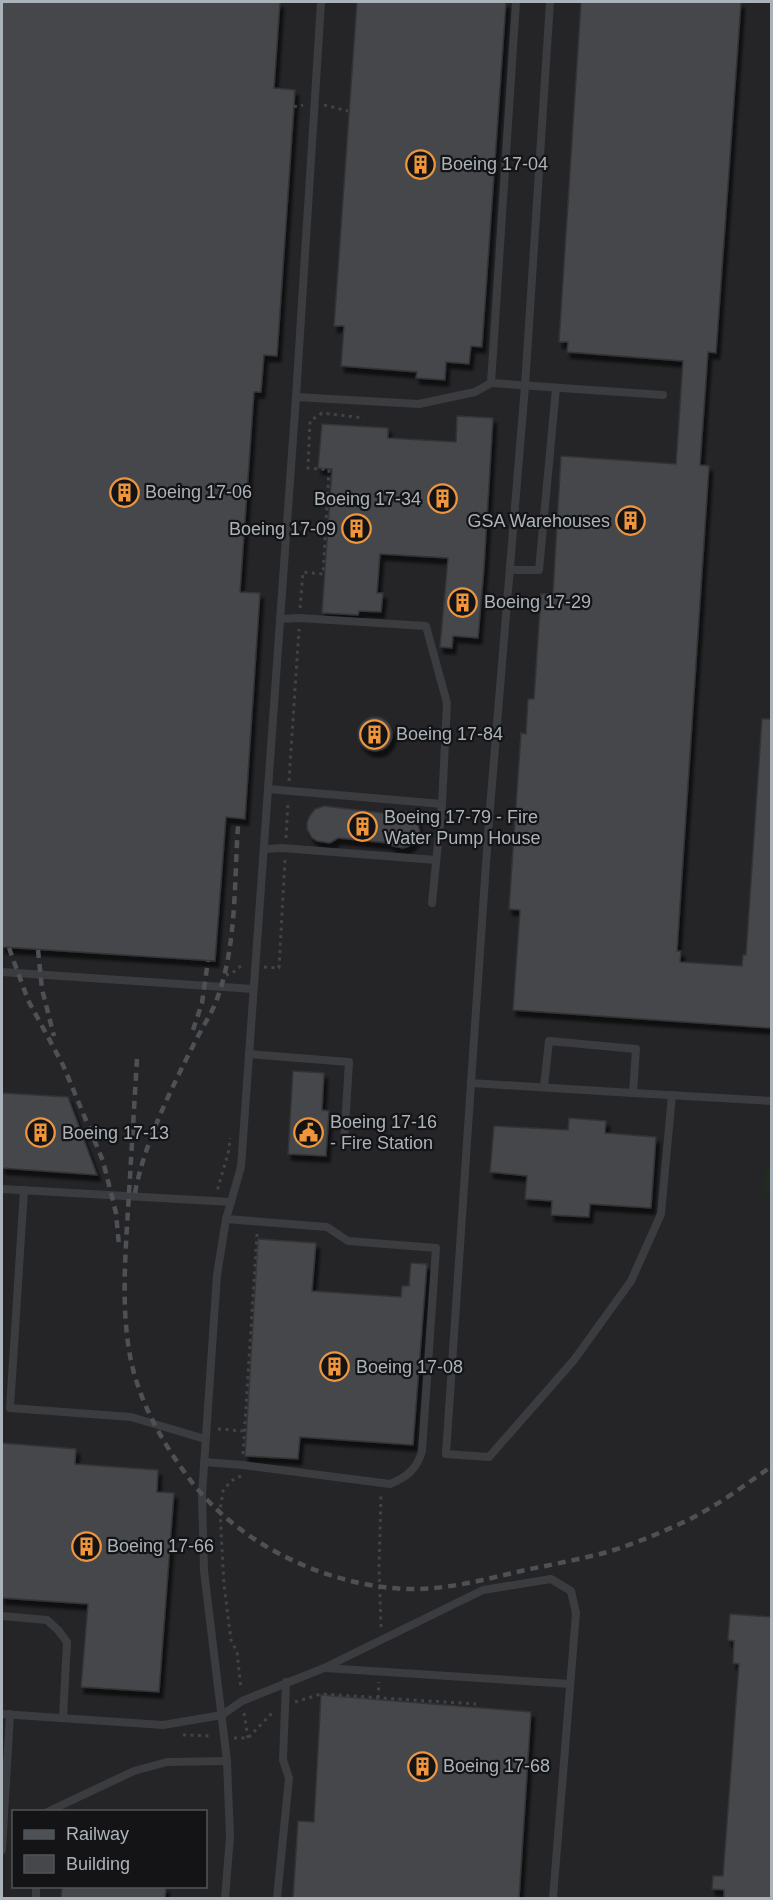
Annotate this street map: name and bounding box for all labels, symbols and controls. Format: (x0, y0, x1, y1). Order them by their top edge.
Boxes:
building icon: Boeing 17-04 (404, 148, 436, 180)
place label: Boeing 17-04 (441, 154, 548, 174)
building icon: Boeing 17-06 (108, 476, 140, 508)
place label: Boeing 17-06 (145, 482, 252, 502)
building icon: Boeing 17-34 (426, 483, 458, 515)
place label: Boeing 17-34 (314, 489, 421, 509)
building icon: GSA Warehouses (615, 505, 647, 537)
place label: GSA Warehouses (468, 511, 610, 531)
building icon: Boeing 17-09 (341, 513, 373, 545)
place label: Boeing 17-09 (229, 519, 336, 539)
building icon: Boeing 17-29 (447, 586, 479, 618)
place label: Boeing 17-29 (484, 592, 591, 612)
building icon: Boeing 17-84 (359, 718, 391, 750)
place label: Boeing 17-84 (396, 724, 503, 744)
place label: Boeing 17-79 - Fire Water Pump House (384, 807, 540, 848)
building icon: Boeing 17-79 - Fire Water Pump House (347, 811, 379, 843)
place label: Boeing 17-16 - Fire Station (330, 1112, 437, 1153)
public building icon: Boeing 17-16 - Fire Station (293, 1116, 325, 1148)
building icon: Boeing 17-13 (25, 1117, 57, 1149)
place label: Boeing 17-13 (62, 1123, 169, 1143)
building icon: Boeing 17-08 (319, 1351, 351, 1383)
place label: Boeing 17-08 (356, 1357, 463, 1377)
building icon: Boeing 17-66 (70, 1530, 102, 1562)
place label: Boeing 17-66 (107, 1536, 214, 1556)
building icon: Boeing 17-68 (406, 1750, 438, 1782)
place label: Boeing 17-68 (443, 1756, 550, 1776)
legend (12, 1810, 207, 1888)
text: Railway (66, 1824, 129, 1844)
text: Building (66, 1854, 130, 1874)

